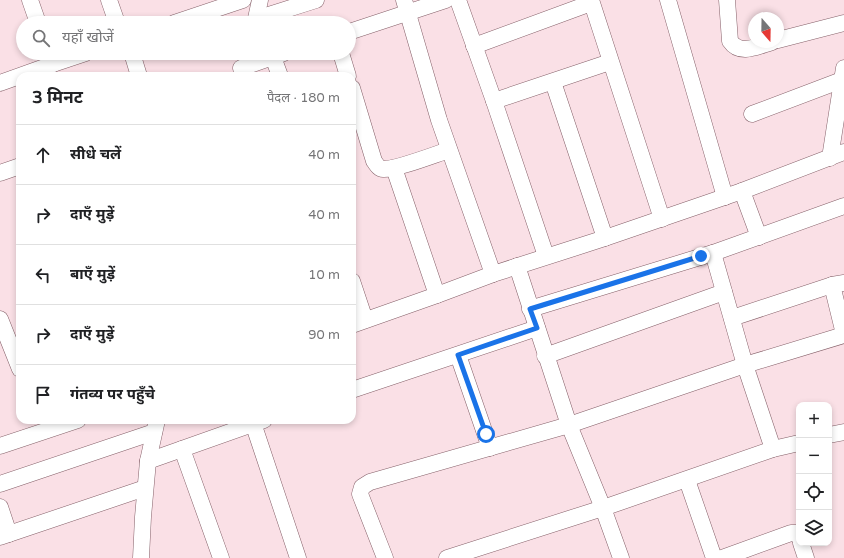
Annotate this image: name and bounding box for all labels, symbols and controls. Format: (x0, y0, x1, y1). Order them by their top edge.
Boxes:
north arrow (748, 12, 784, 48)
search box (16, 16, 356, 60)
icon: search (30, 27, 52, 49)
text: यहाँ खोजें (62, 28, 114, 46)
text: 3 मिनट (32, 87, 83, 108)
text: पैदल · 180 m (267, 90, 340, 106)
icon: ahead (32, 144, 54, 166)
text: सीधे चलें (70, 145, 121, 163)
text: 40 m (308, 147, 340, 163)
icon: right (32, 204, 54, 226)
text: दाएँ मुड़ें (70, 205, 114, 223)
text: 40 m (308, 207, 340, 223)
route end (692, 247, 710, 265)
icon: left (32, 264, 54, 286)
text: बाएँ मुड़ें (70, 265, 115, 283)
text: 10 m (308, 267, 340, 283)
icon: right (32, 324, 54, 346)
text: दाएँ मुड़ें (70, 325, 114, 343)
text: 90 m (308, 327, 340, 343)
icon: arrive (32, 384, 54, 406)
text: गंतव्य पर पहुँचे (70, 385, 155, 403)
map controls (796, 402, 832, 546)
button: + (796, 402, 832, 438)
route start (477, 425, 495, 443)
button: − (796, 438, 832, 474)
button: locate (796, 474, 832, 510)
button: layers (796, 510, 832, 546)

